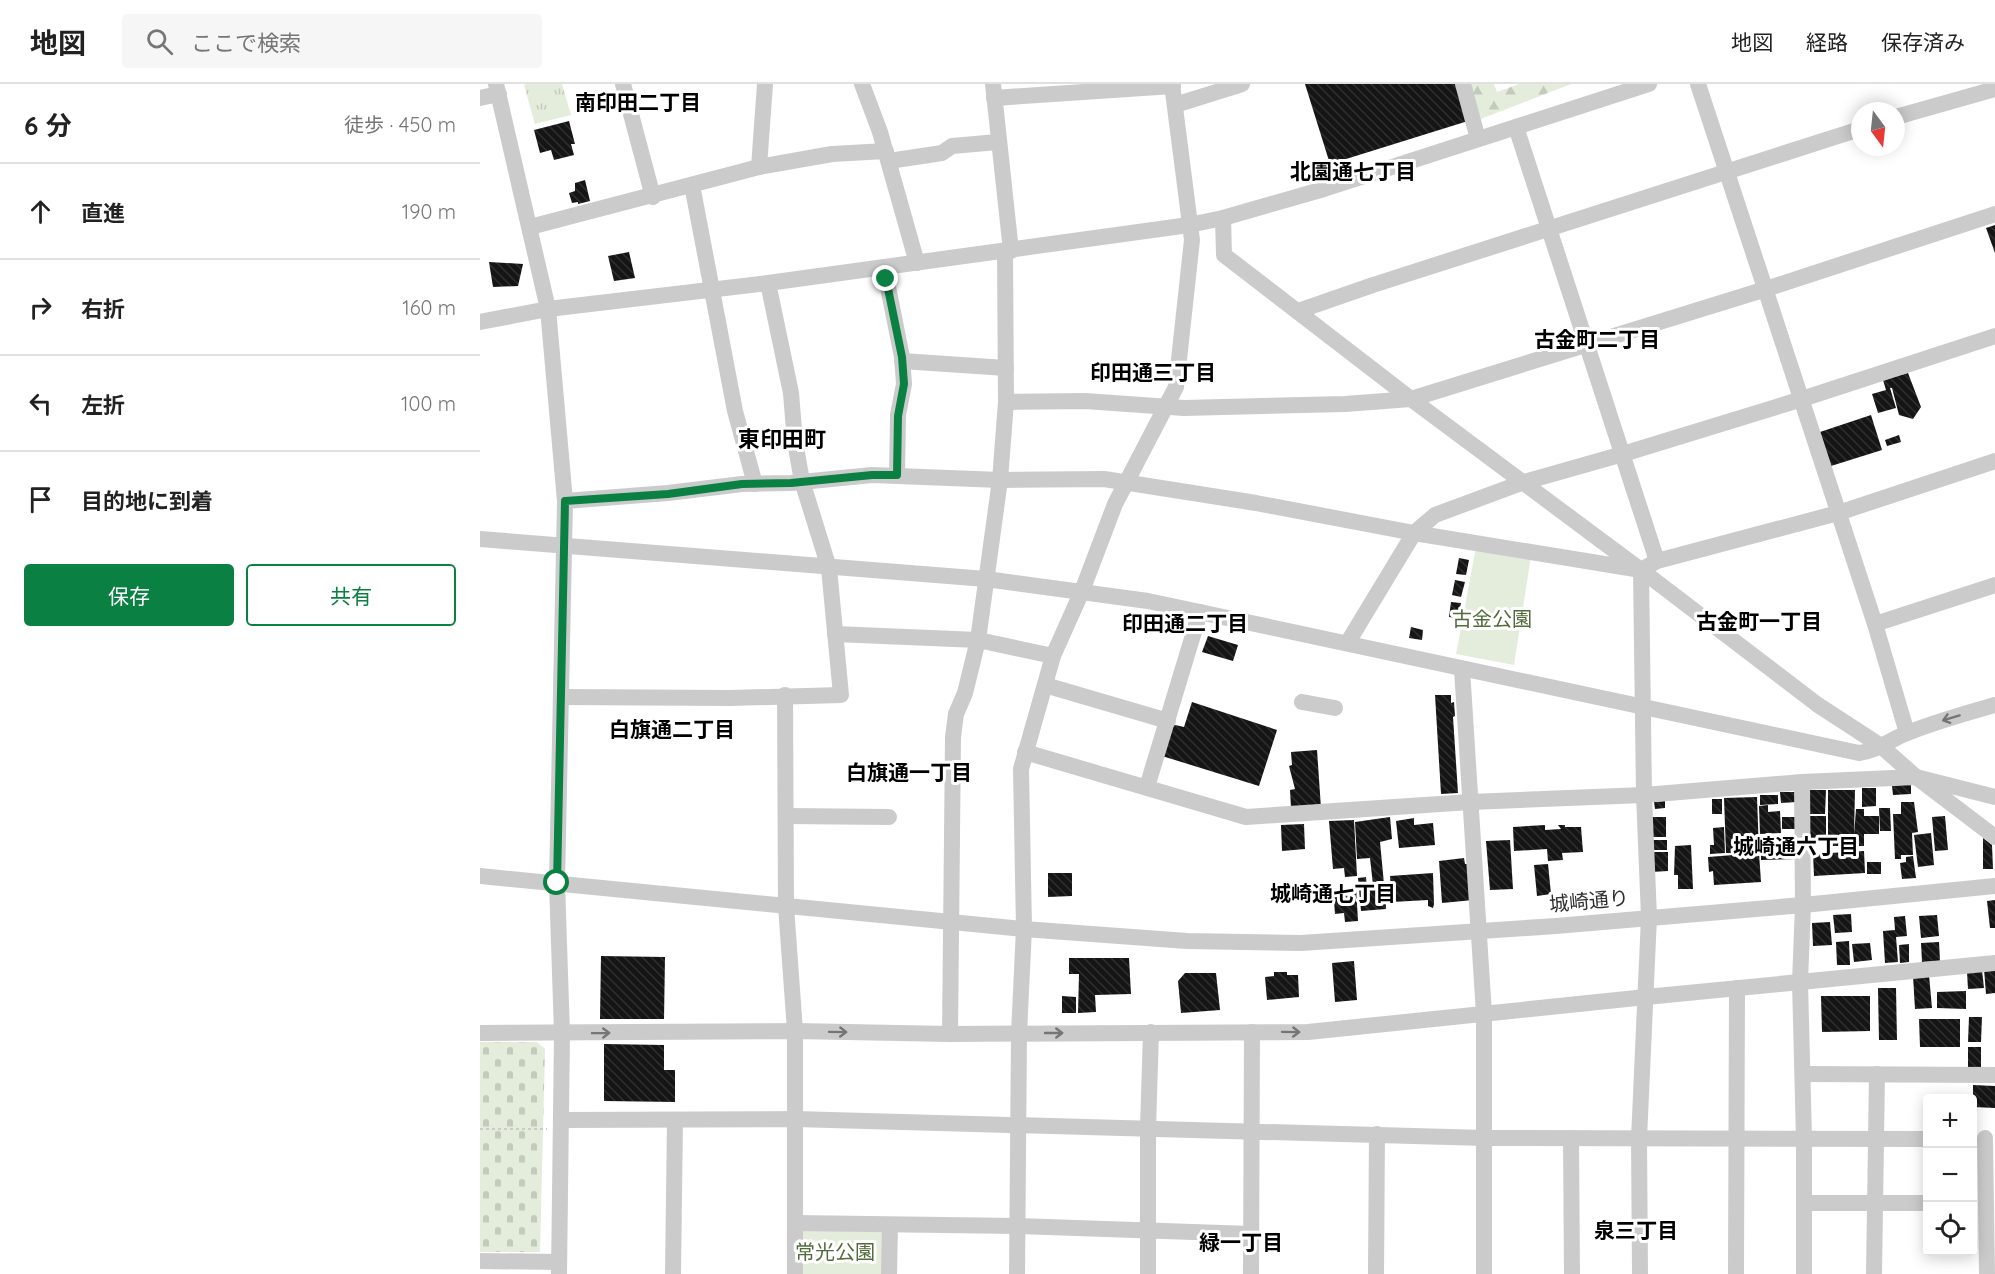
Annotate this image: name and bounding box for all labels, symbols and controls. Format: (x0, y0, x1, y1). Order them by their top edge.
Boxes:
search box (122, 14, 542, 68)
text: 地図 (30, 25, 86, 60)
icon: search (143, 25, 176, 58)
text: ここで検索 (191, 29, 301, 57)
text: 地図 (1731, 29, 1773, 55)
text: 経路 (1806, 29, 1848, 55)
text: 保存済み (1881, 29, 1965, 55)
district label: 南印田二丁目 (575, 89, 701, 115)
north arrow (1851, 102, 1905, 156)
text: 6 分 (24, 109, 72, 142)
text: 徒歩 · 450 m (344, 112, 456, 137)
district label: 北園通七丁目 (1290, 158, 1416, 184)
icon: ahead (24, 195, 57, 228)
text: 直進 (81, 199, 125, 227)
text: 190 m (402, 199, 456, 224)
route end (872, 265, 898, 291)
icon: right (24, 291, 57, 324)
text: 右折 (81, 295, 125, 323)
text: 160 m (402, 295, 456, 320)
district label: 古金町二丁目 (1534, 326, 1660, 352)
district label: 印田通三丁目 (1090, 359, 1216, 385)
icon: left (24, 387, 57, 420)
text: 左折 (81, 391, 125, 419)
text: 100 m (401, 391, 456, 416)
district label: 東印田町 (738, 425, 826, 453)
icon: arrive (24, 483, 57, 516)
text: 目的地に到着 (81, 487, 213, 515)
button: 保存 (24, 564, 234, 626)
button: 共有 (246, 564, 456, 626)
park label: 古金公園 (1452, 606, 1532, 631)
district label: 古金町一丁目 (1696, 608, 1822, 634)
district label: 印田通二丁目 (1122, 610, 1248, 636)
one-way arrow (1942, 713, 1961, 724)
district label: 白旗通二丁目 (609, 716, 735, 742)
district label: 白旗通一丁目 (846, 759, 972, 785)
district label: 城崎通六丁目 (1733, 833, 1859, 859)
route start (543, 869, 569, 895)
district label: 城崎通七丁目 (1270, 880, 1396, 906)
street label: 城崎通り (1548, 885, 1630, 916)
one-way arrow (828, 1026, 848, 1038)
one-way arrow (1281, 1026, 1301, 1038)
one-way arrow (591, 1027, 611, 1039)
one-way arrow (1044, 1027, 1064, 1039)
map controls (1923, 1094, 1977, 1256)
button: + (1923, 1094, 1977, 1148)
button: − (1923, 1148, 1977, 1202)
button: locate (1923, 1202, 1977, 1256)
district label: 泉三丁目 (1594, 1217, 1678, 1243)
district label: 緑一丁目 (1199, 1229, 1283, 1255)
park label: 常光公園 (795, 1239, 875, 1264)

